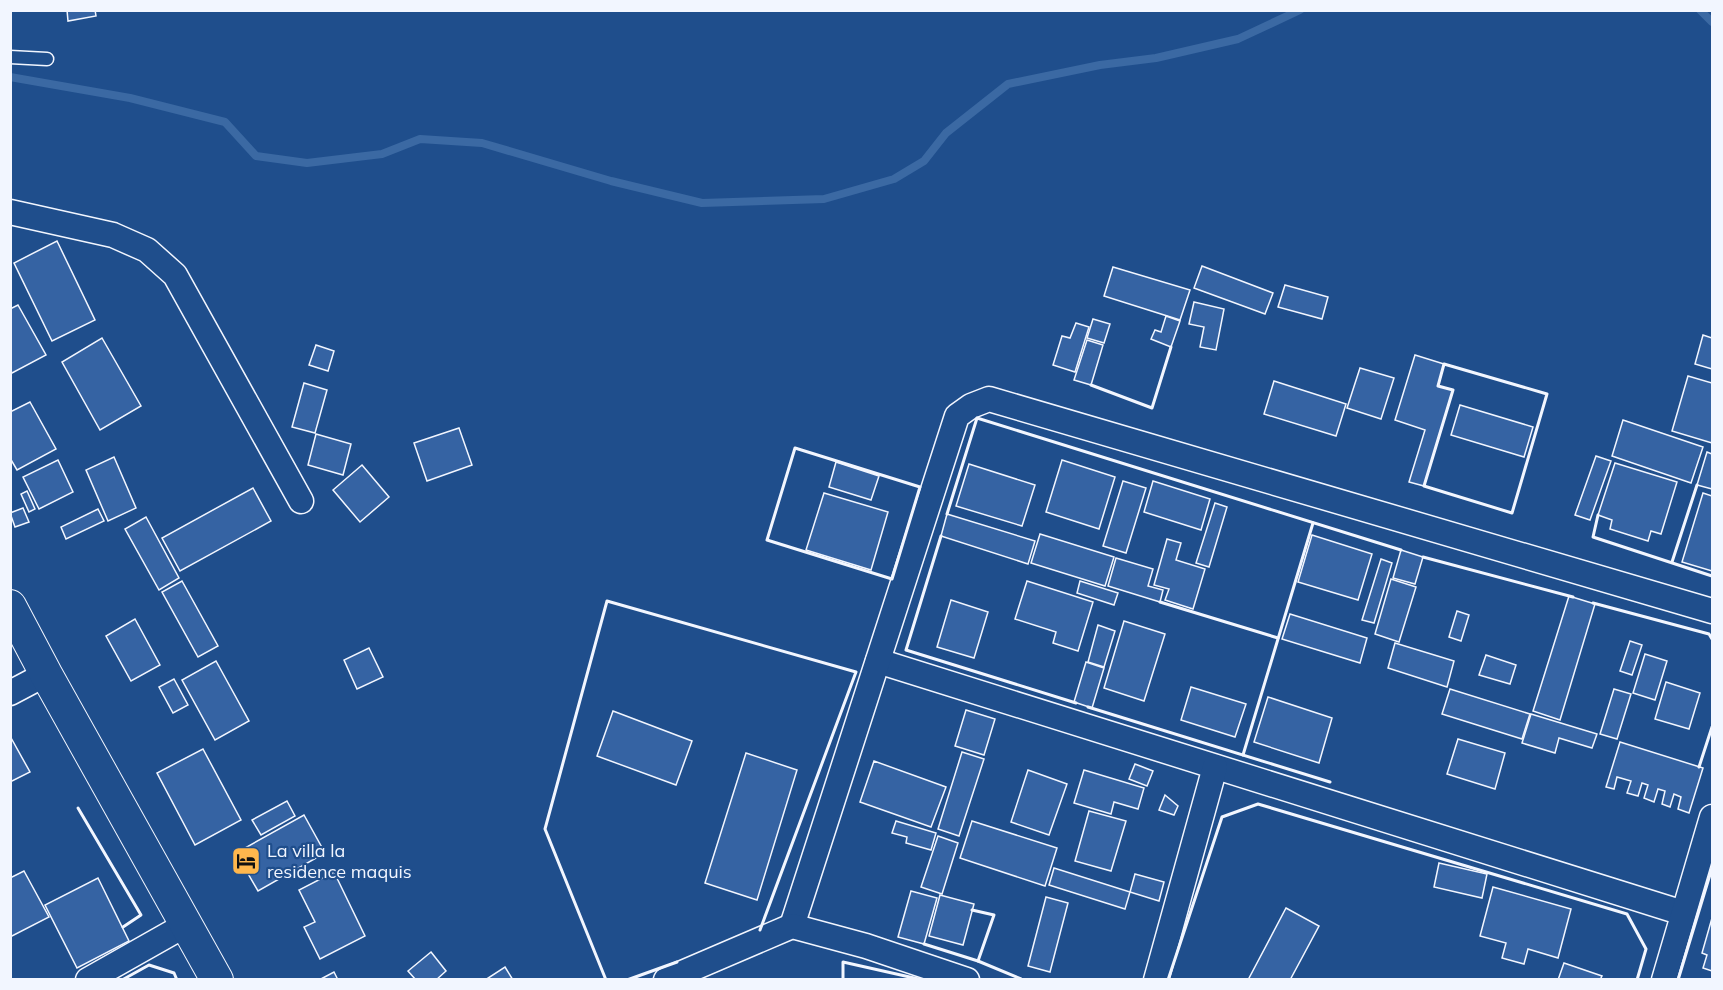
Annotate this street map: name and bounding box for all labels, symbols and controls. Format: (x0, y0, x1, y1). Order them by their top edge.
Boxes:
place label: La villa la residence maquis (267, 839, 412, 883)
hotel icon: La villa la residence maquis (230, 845, 262, 877)

